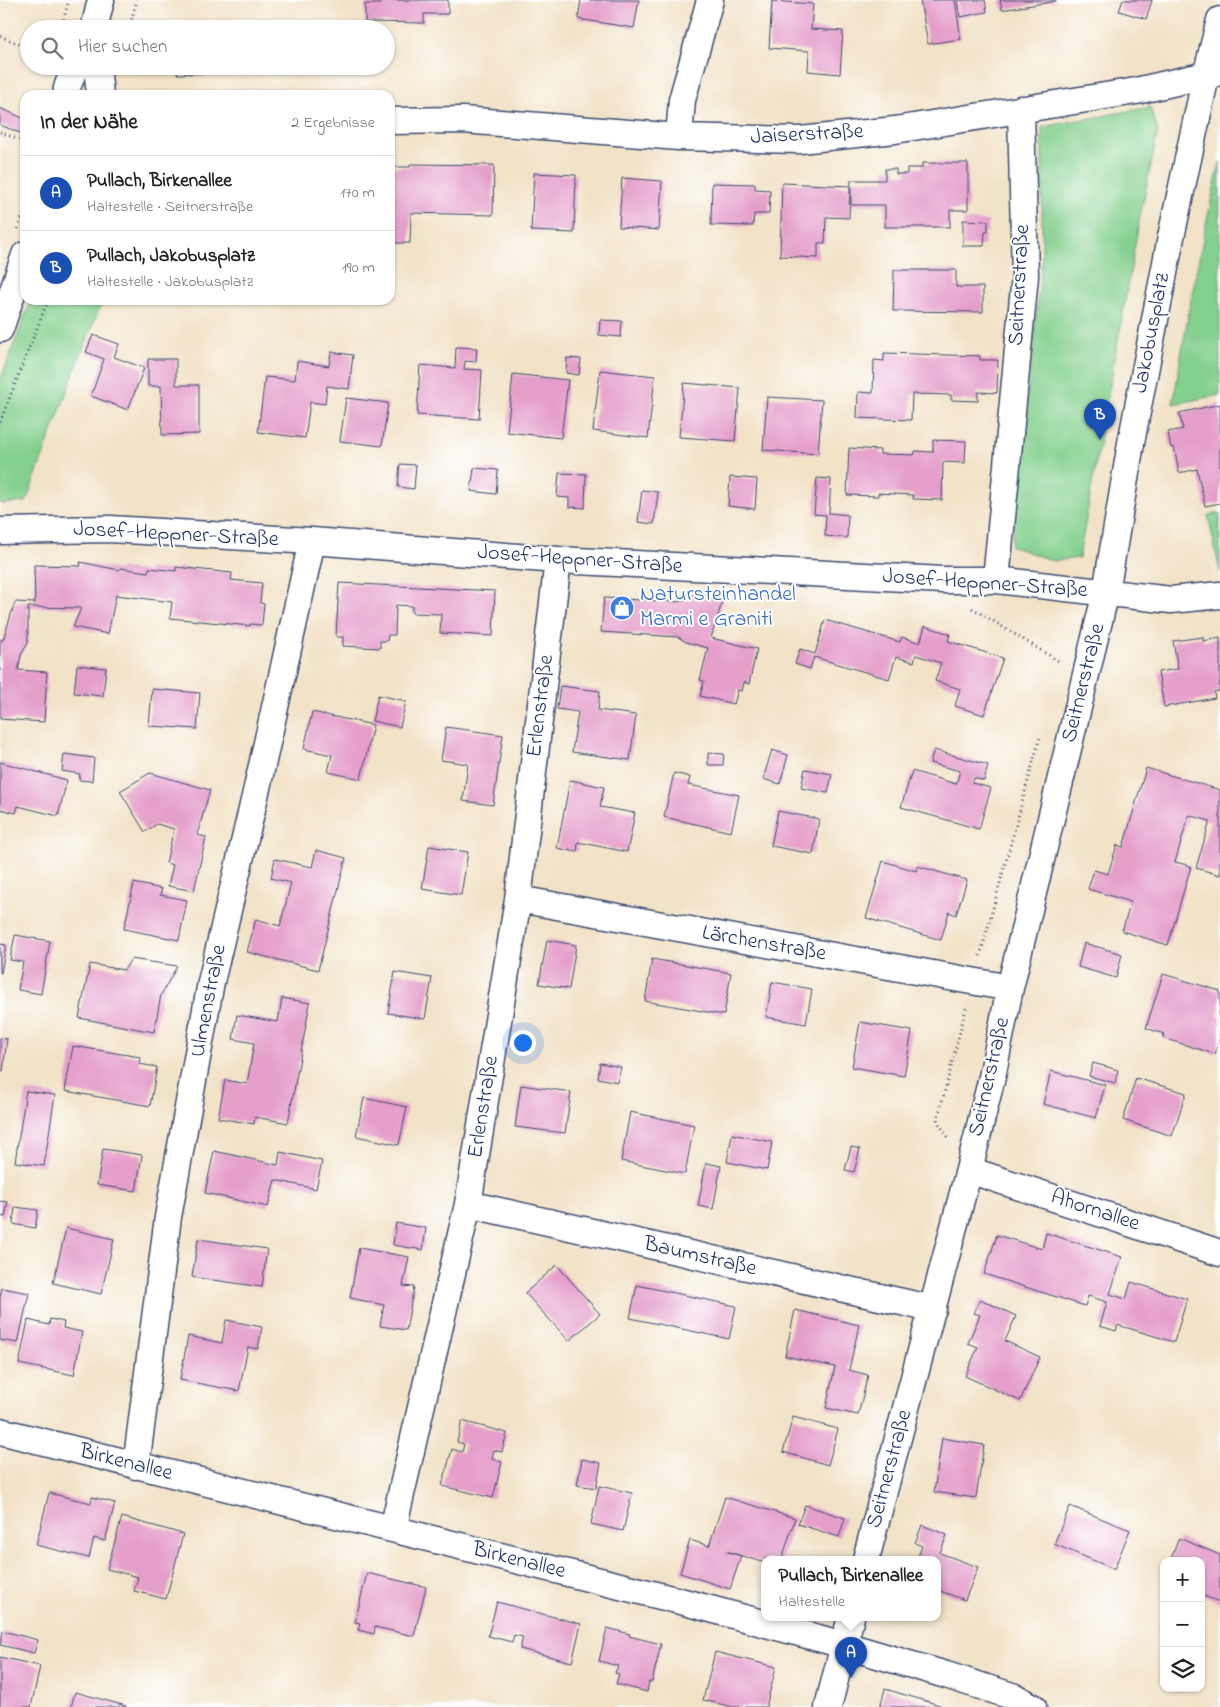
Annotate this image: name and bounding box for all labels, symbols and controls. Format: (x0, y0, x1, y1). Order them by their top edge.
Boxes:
search box (20, 20, 395, 75)
icon: search (38, 34, 66, 62)
text: Hier suchen (78, 34, 167, 61)
text: In der Nähe (40, 108, 138, 138)
text: 2 Ergebnisse (291, 111, 375, 135)
street label: Jaiserstraße (750, 116, 864, 154)
text: Pullach, Birkenallee (87, 168, 232, 195)
text: A (51, 181, 61, 205)
text: 170 m (340, 181, 375, 205)
text: Haltestelle · Seitnerstraße (87, 195, 253, 219)
street label: Seitnerstraße (1001, 223, 1039, 347)
text: Pullach, Jakobusplatz (87, 243, 255, 270)
text: B (51, 256, 61, 280)
text: 190 m (342, 256, 375, 280)
street label: Jakobusplatz (1125, 269, 1179, 396)
text: Haltestelle · Jakobusplatz (87, 270, 253, 294)
pin: B (1084, 399, 1116, 440)
street label: Josef-Heppner-Straße (72, 514, 280, 556)
street label: Josef-Heppner-Straße (476, 537, 684, 583)
street label: Josef-Heppner-Straße (881, 561, 1089, 607)
place label: Natursteinhandel Marmi e Graniti (640, 579, 796, 636)
shop icon: Natursteinhandel Marmi e Graniti (609, 595, 635, 621)
street label: Seitnerstraße (1054, 620, 1114, 746)
street label: Erlenstraße (519, 653, 563, 759)
street label: Lärchenstraße (699, 917, 829, 971)
street label: Ulmenstraße (182, 942, 236, 1060)
street label: Seitnerstraße (961, 1014, 1019, 1140)
your location (510, 1030, 536, 1056)
street label: Erlenstraße (460, 1053, 508, 1160)
street label: Ahornallee (1046, 1182, 1144, 1240)
street label: Baumstraße (639, 1228, 760, 1286)
street label: Seitnerstraße (859, 1406, 921, 1532)
street label: Birkenallee (75, 1436, 176, 1490)
street label: Birkenallee (468, 1534, 569, 1588)
popup (761, 1556, 941, 1621)
map controls (1160, 1557, 1205, 1692)
button: + (1160, 1557, 1205, 1602)
text: Pullach, Birkenallee (779, 1563, 923, 1590)
text: Haltestelle (779, 1590, 845, 1614)
button: − (1160, 1602, 1205, 1647)
pin: A (835, 1637, 867, 1678)
button: layers (1160, 1647, 1205, 1692)

